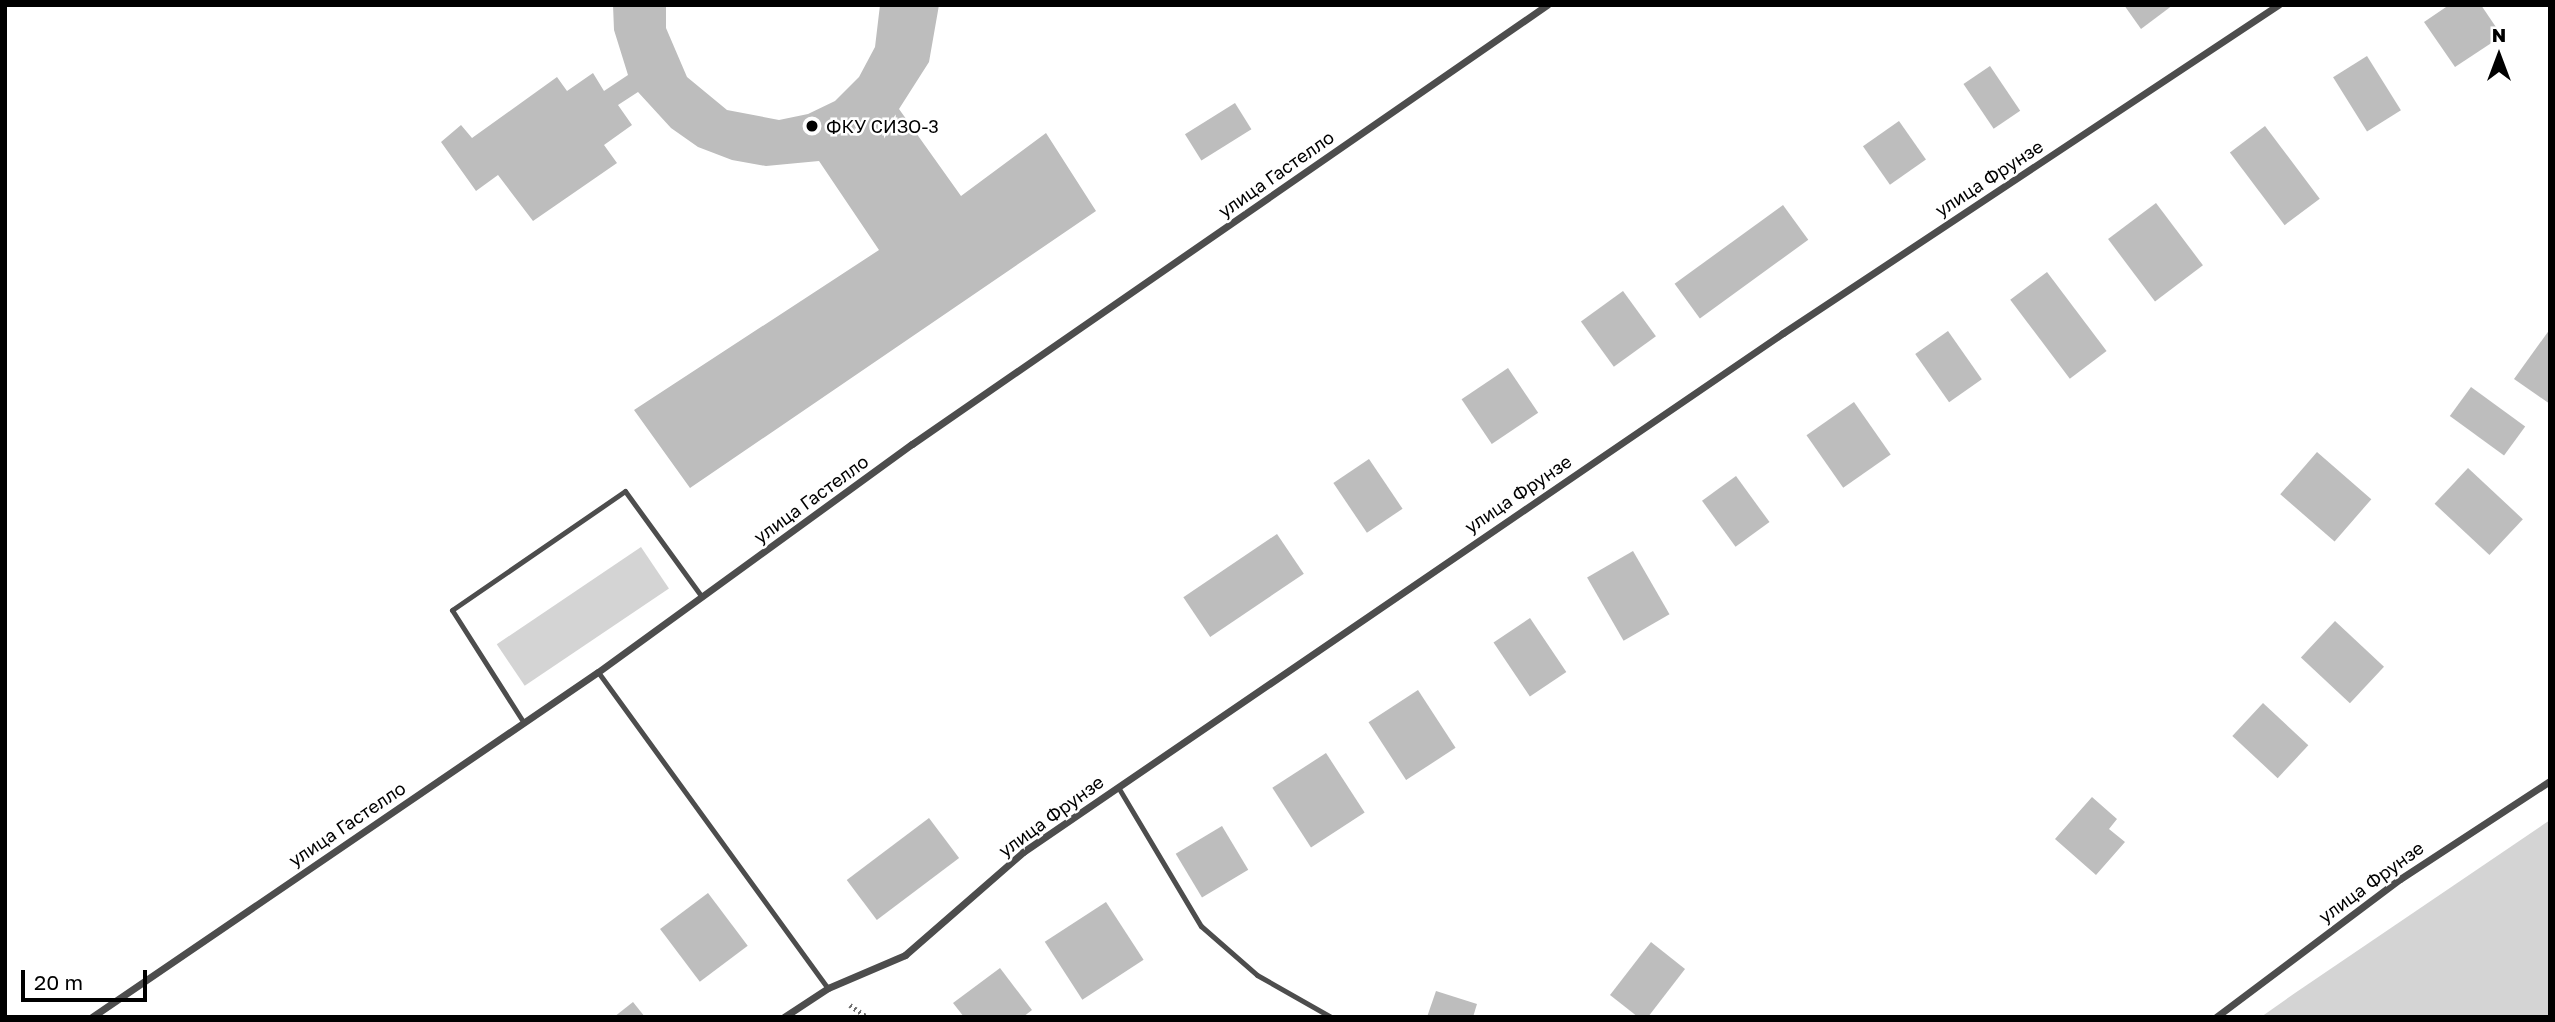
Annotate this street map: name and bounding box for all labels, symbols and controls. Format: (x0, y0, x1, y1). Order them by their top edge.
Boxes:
north arrow (2464, 21, 2534, 91)
text: N (2492, 23, 2506, 46)
place label: ФКУ СИЗО-3 (826, 115, 939, 137)
marker: ФКУ СИЗО-3 (804, 118, 820, 134)
street label: улица Гастелло (1214, 126, 1338, 222)
street label: улица Фрунзе (1931, 135, 2047, 221)
street label: улица Гастелло (750, 450, 872, 548)
street label: улица Фрунзе (1460, 450, 1576, 538)
street label: улица Фрунзе (994, 771, 1108, 861)
street label: улица Гастелло (284, 777, 410, 871)
street label: улица Фрунзе (2314, 837, 2428, 927)
scale bar (24, 956, 150, 1000)
text: 20 m (34, 969, 83, 995)

